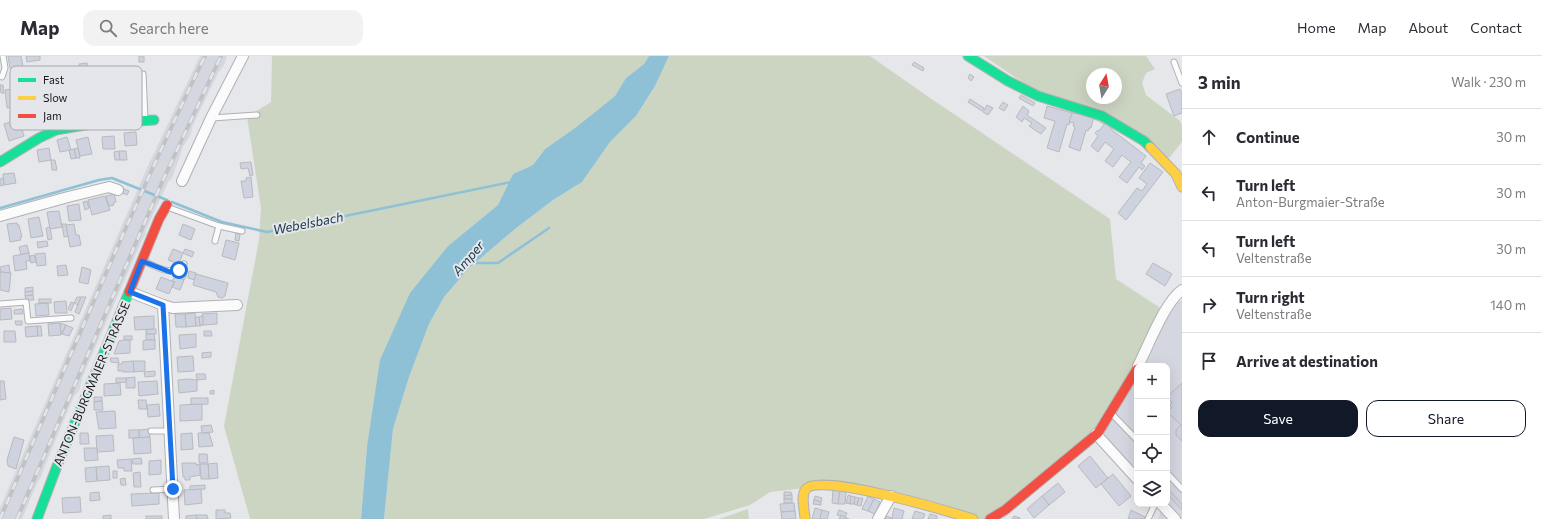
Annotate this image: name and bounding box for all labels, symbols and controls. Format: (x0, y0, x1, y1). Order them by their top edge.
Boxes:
search box (83, 10, 363, 46)
text: Map (20, 16, 59, 39)
icon: search (97, 17, 119, 39)
text: Search here (129, 19, 209, 37)
text: Home (1297, 19, 1336, 36)
text: Map (1358, 19, 1386, 36)
text: About (1408, 19, 1448, 36)
text: Contact (1470, 19, 1522, 36)
legend (10, 66, 142, 130)
north arrow (1086, 68, 1122, 104)
text: 3 min (1198, 72, 1241, 93)
text: Fast (43, 73, 65, 86)
text: Walk · 230 m (1451, 74, 1526, 90)
text: Slow (43, 91, 68, 104)
text: Jam (43, 109, 62, 123)
icon: ahead (1198, 126, 1220, 148)
text: Continue (1236, 128, 1300, 146)
text: 30 m (1496, 129, 1526, 145)
text: Turn left (1236, 176, 1295, 194)
icon: left (1198, 182, 1220, 204)
text: 30 m (1496, 185, 1526, 201)
text: Anton-Burgmaier-Straße (1236, 194, 1385, 210)
water label: Webelsbach (271, 208, 345, 238)
text: Turn left (1236, 232, 1295, 250)
water label: Amper (448, 237, 488, 279)
icon: left (1198, 238, 1220, 260)
text: 30 m (1496, 241, 1526, 257)
text: Veltenstraße (1236, 250, 1312, 266)
route start (170, 261, 188, 279)
text: Turn right (1236, 288, 1305, 306)
icon: right (1198, 294, 1220, 316)
text: 140 m (1490, 297, 1526, 313)
street label: ANTON-BURGMAIER-STRASSE (50, 299, 132, 468)
text: Veltenstraße (1236, 306, 1312, 322)
icon: arrive (1198, 350, 1220, 372)
text: Arrive at destination (1236, 352, 1378, 370)
map controls (1134, 363, 1170, 507)
button: + (1134, 363, 1170, 399)
button: − (1134, 399, 1170, 435)
button: Save (1198, 400, 1358, 437)
button: Share (1366, 400, 1526, 437)
button: locate (1134, 435, 1170, 471)
button: layers (1134, 471, 1170, 507)
route end (164, 480, 182, 498)

